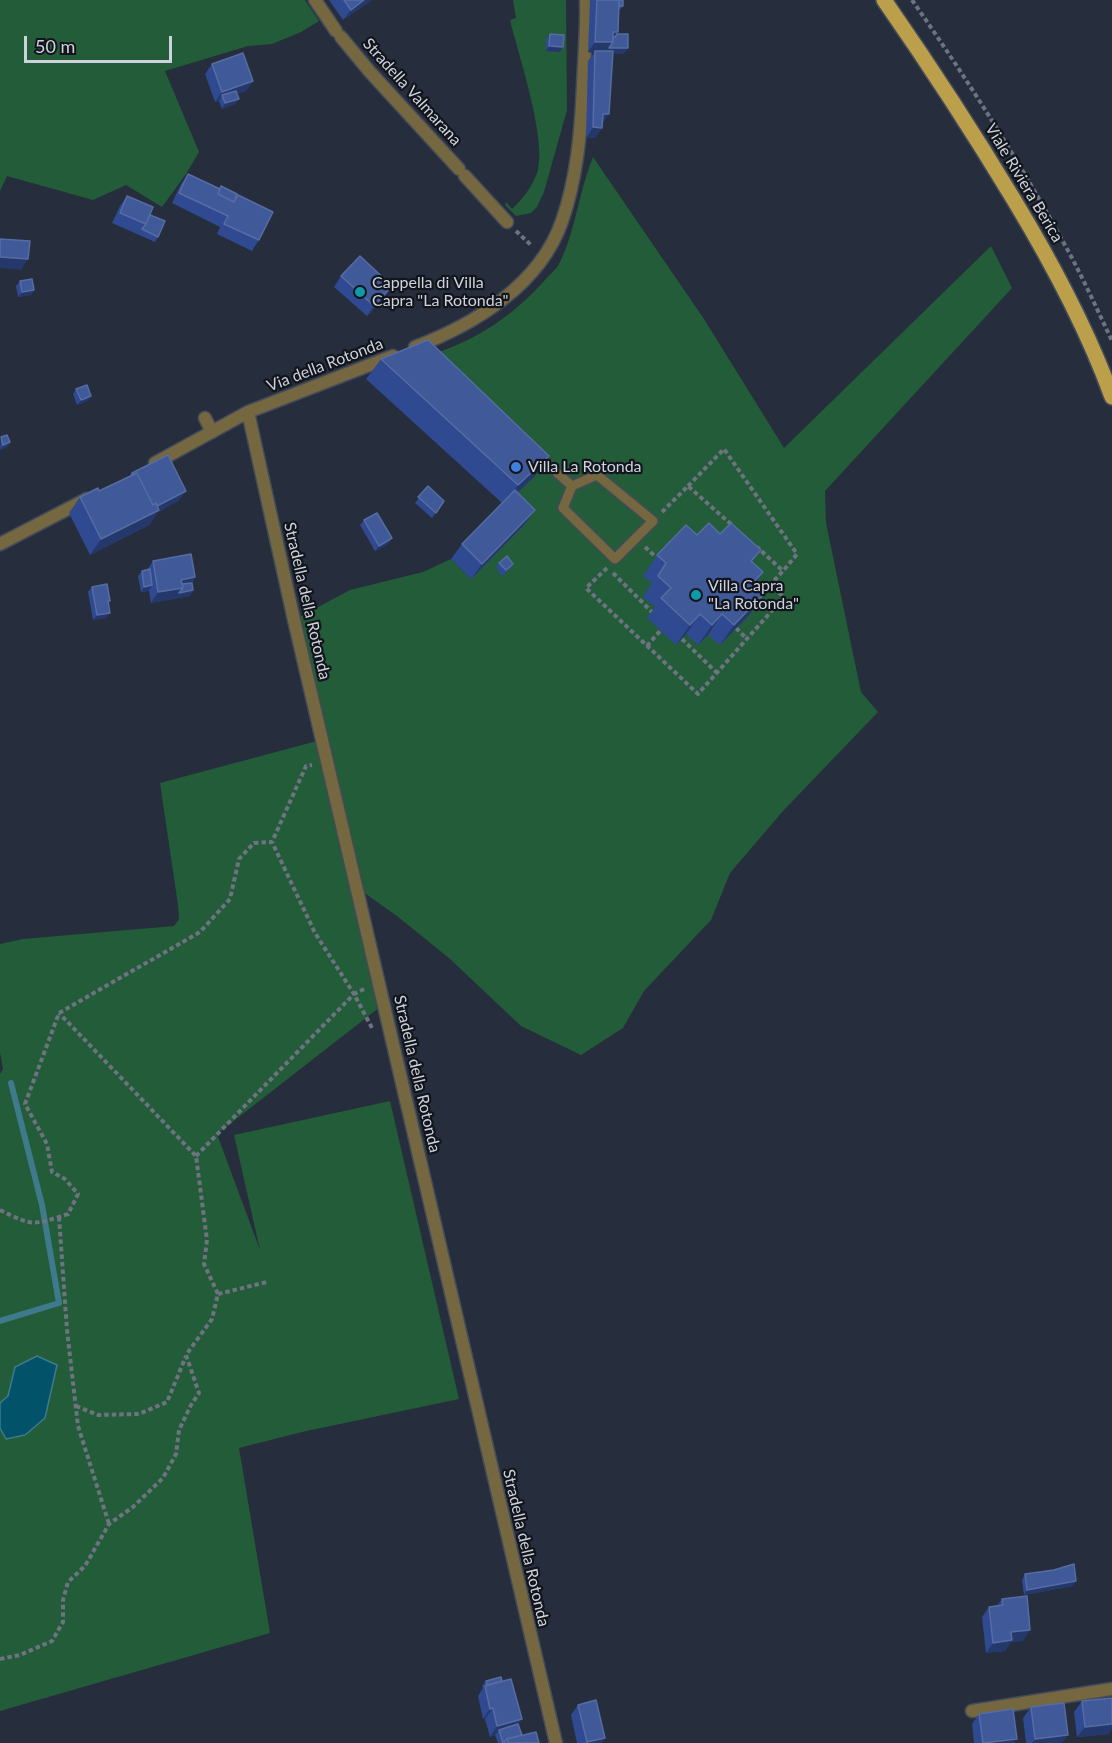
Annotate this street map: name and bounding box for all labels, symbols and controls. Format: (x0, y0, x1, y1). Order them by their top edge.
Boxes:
scale bar (27, 24, 176, 62)
street label: Stradella Valmarana (359, 34, 465, 150)
text: 50 m (35, 35, 75, 57)
street label: Viale Riviera Berica (981, 120, 1067, 246)
place label: Cappella di Villa Capra "La Rotonda" (372, 273, 508, 311)
marker: Cappella di Villa Capra "La Rotonda" (353, 285, 367, 299)
street label: Via della Rotonda (264, 334, 386, 396)
place label: Villa La Rotonda (528, 457, 642, 477)
marker: Villa La Rotonda (509, 460, 523, 474)
street label: Stradella della Rotonda (280, 521, 334, 681)
place label: Villa Capra "La Rotonda" (708, 576, 799, 614)
marker: Villa Capra "La Rotonda" (689, 588, 703, 602)
street label: Stradella della Rotonda (390, 994, 444, 1154)
street label: Stradella della Rotonda (499, 1468, 553, 1628)

